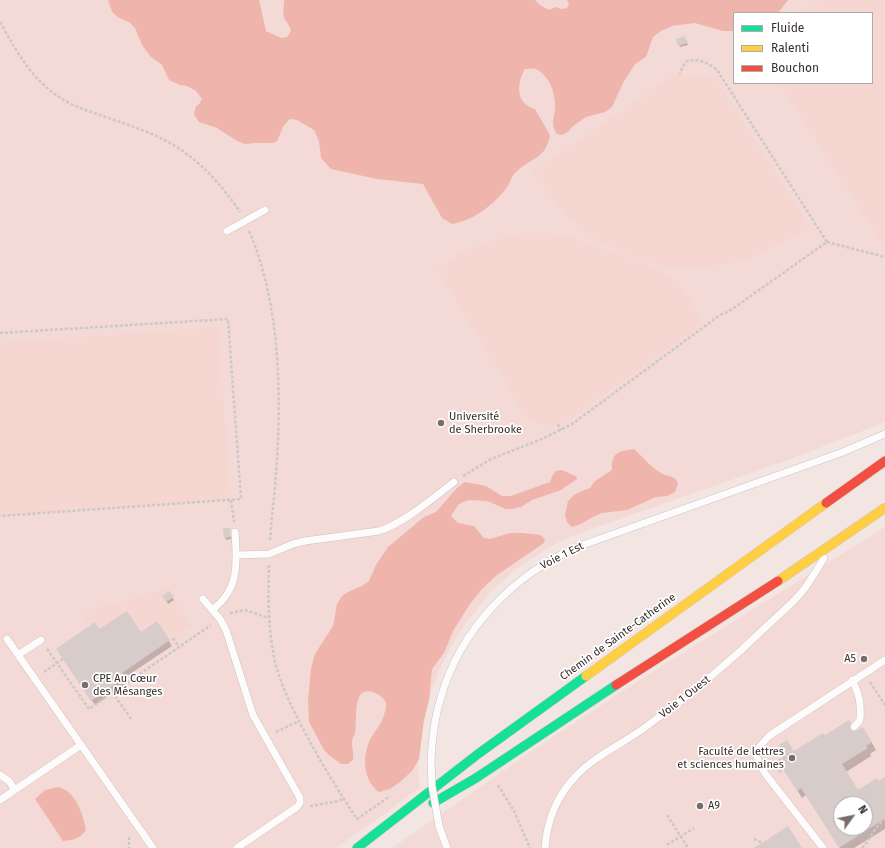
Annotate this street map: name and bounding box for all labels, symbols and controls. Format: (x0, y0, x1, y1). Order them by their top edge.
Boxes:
legend (733, 12, 873, 84)
text: Fluide (771, 21, 804, 35)
text: Ralenti (771, 41, 809, 55)
text: Bouchon (771, 61, 819, 75)
place label: Université de Sherbrooke (449, 410, 522, 436)
marker: Université de Sherbrooke (436, 418, 446, 428)
street label: Voie 1 Est (538, 539, 586, 573)
street label: Chemin de Sainte-Catherine (558, 591, 678, 683)
place label: A5 (844, 652, 856, 666)
marker: A5 (859, 654, 869, 664)
place label: CPE Au Cœur des Mésanges (93, 672, 162, 698)
street label: Voie 1 Ouest (657, 673, 713, 721)
marker: CPE Au Cœur des Mésanges (80, 680, 90, 690)
place label: Faculté de lettres et sciences humaines (677, 745, 784, 771)
marker: Faculté de lettres et sciences humaines (787, 753, 797, 763)
north arrow (833, 796, 873, 836)
place label: A9 (708, 799, 720, 813)
marker: A9 (695, 801, 705, 811)
text: N (855, 803, 870, 816)

